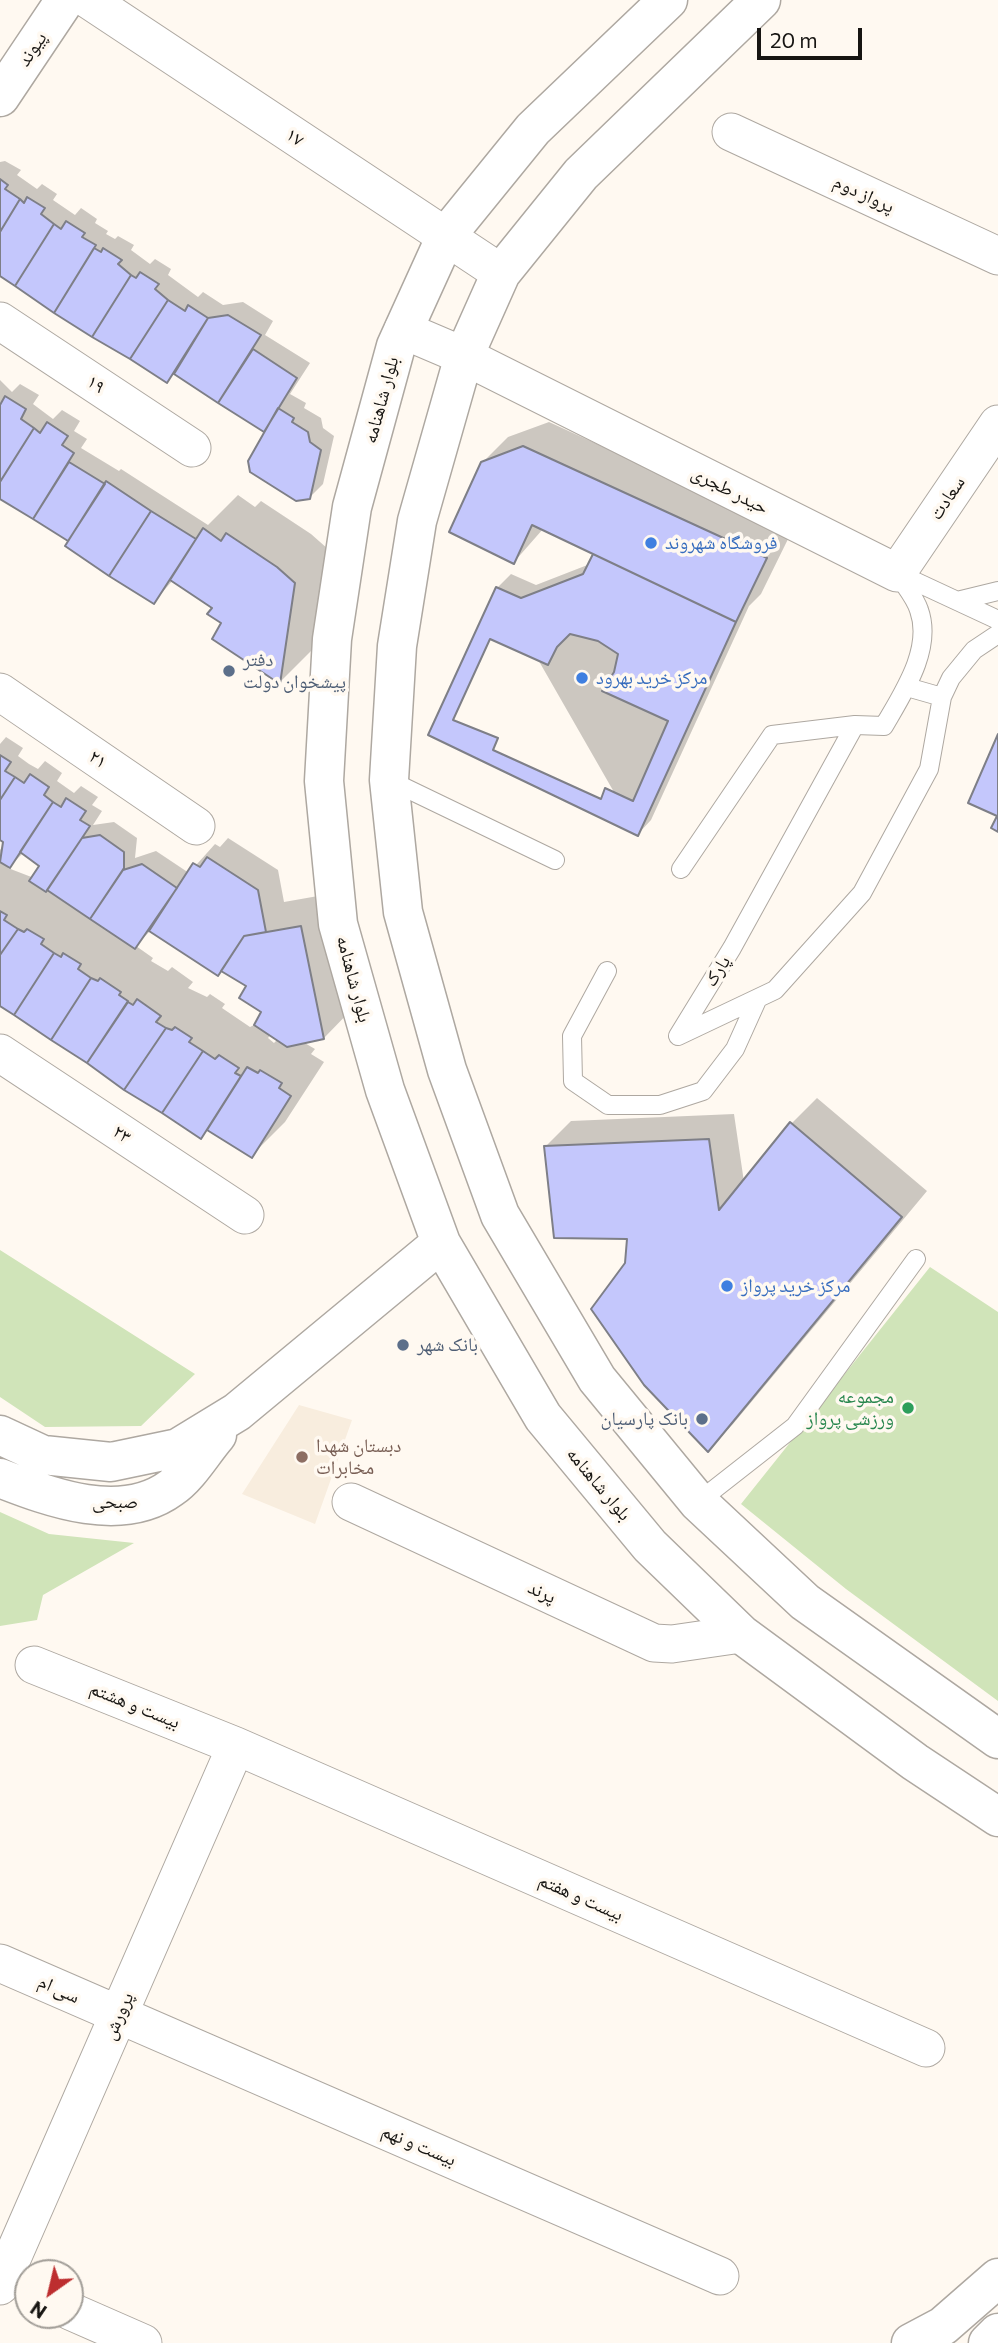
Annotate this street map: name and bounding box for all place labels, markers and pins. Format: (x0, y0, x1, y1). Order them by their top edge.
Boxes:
place label: فروشگاه شهروند (665, 532, 778, 554)
marker: فروشگاه شهروند (643, 535, 659, 551)
place label: دفتر پیشخوان دولت (243, 649, 346, 693)
marker: دفتر پیشخوان دولت (221, 663, 237, 679)
place label: مرکز خرید بهرود (596, 667, 707, 689)
marker: مرکز خرید بهرود (574, 670, 590, 686)
place label: مرکز خرید پرواز (741, 1275, 850, 1297)
marker: مرکز خرید پرواز (719, 1278, 735, 1294)
place label: بانک شهر (417, 1334, 478, 1356)
marker: بانک شهر (395, 1337, 411, 1353)
place label: مجموعه ورزشی پرواز (806, 1386, 894, 1430)
marker: مجموعه ورزشی پرواز (900, 1400, 916, 1416)
place label: بانک پارسیان (600, 1408, 688, 1430)
marker: بانک پارسیان (694, 1411, 710, 1427)
place label: دبستان شهدا مخابرات (316, 1435, 401, 1479)
marker: دبستان شهدا مخابرات (294, 1449, 310, 1465)

